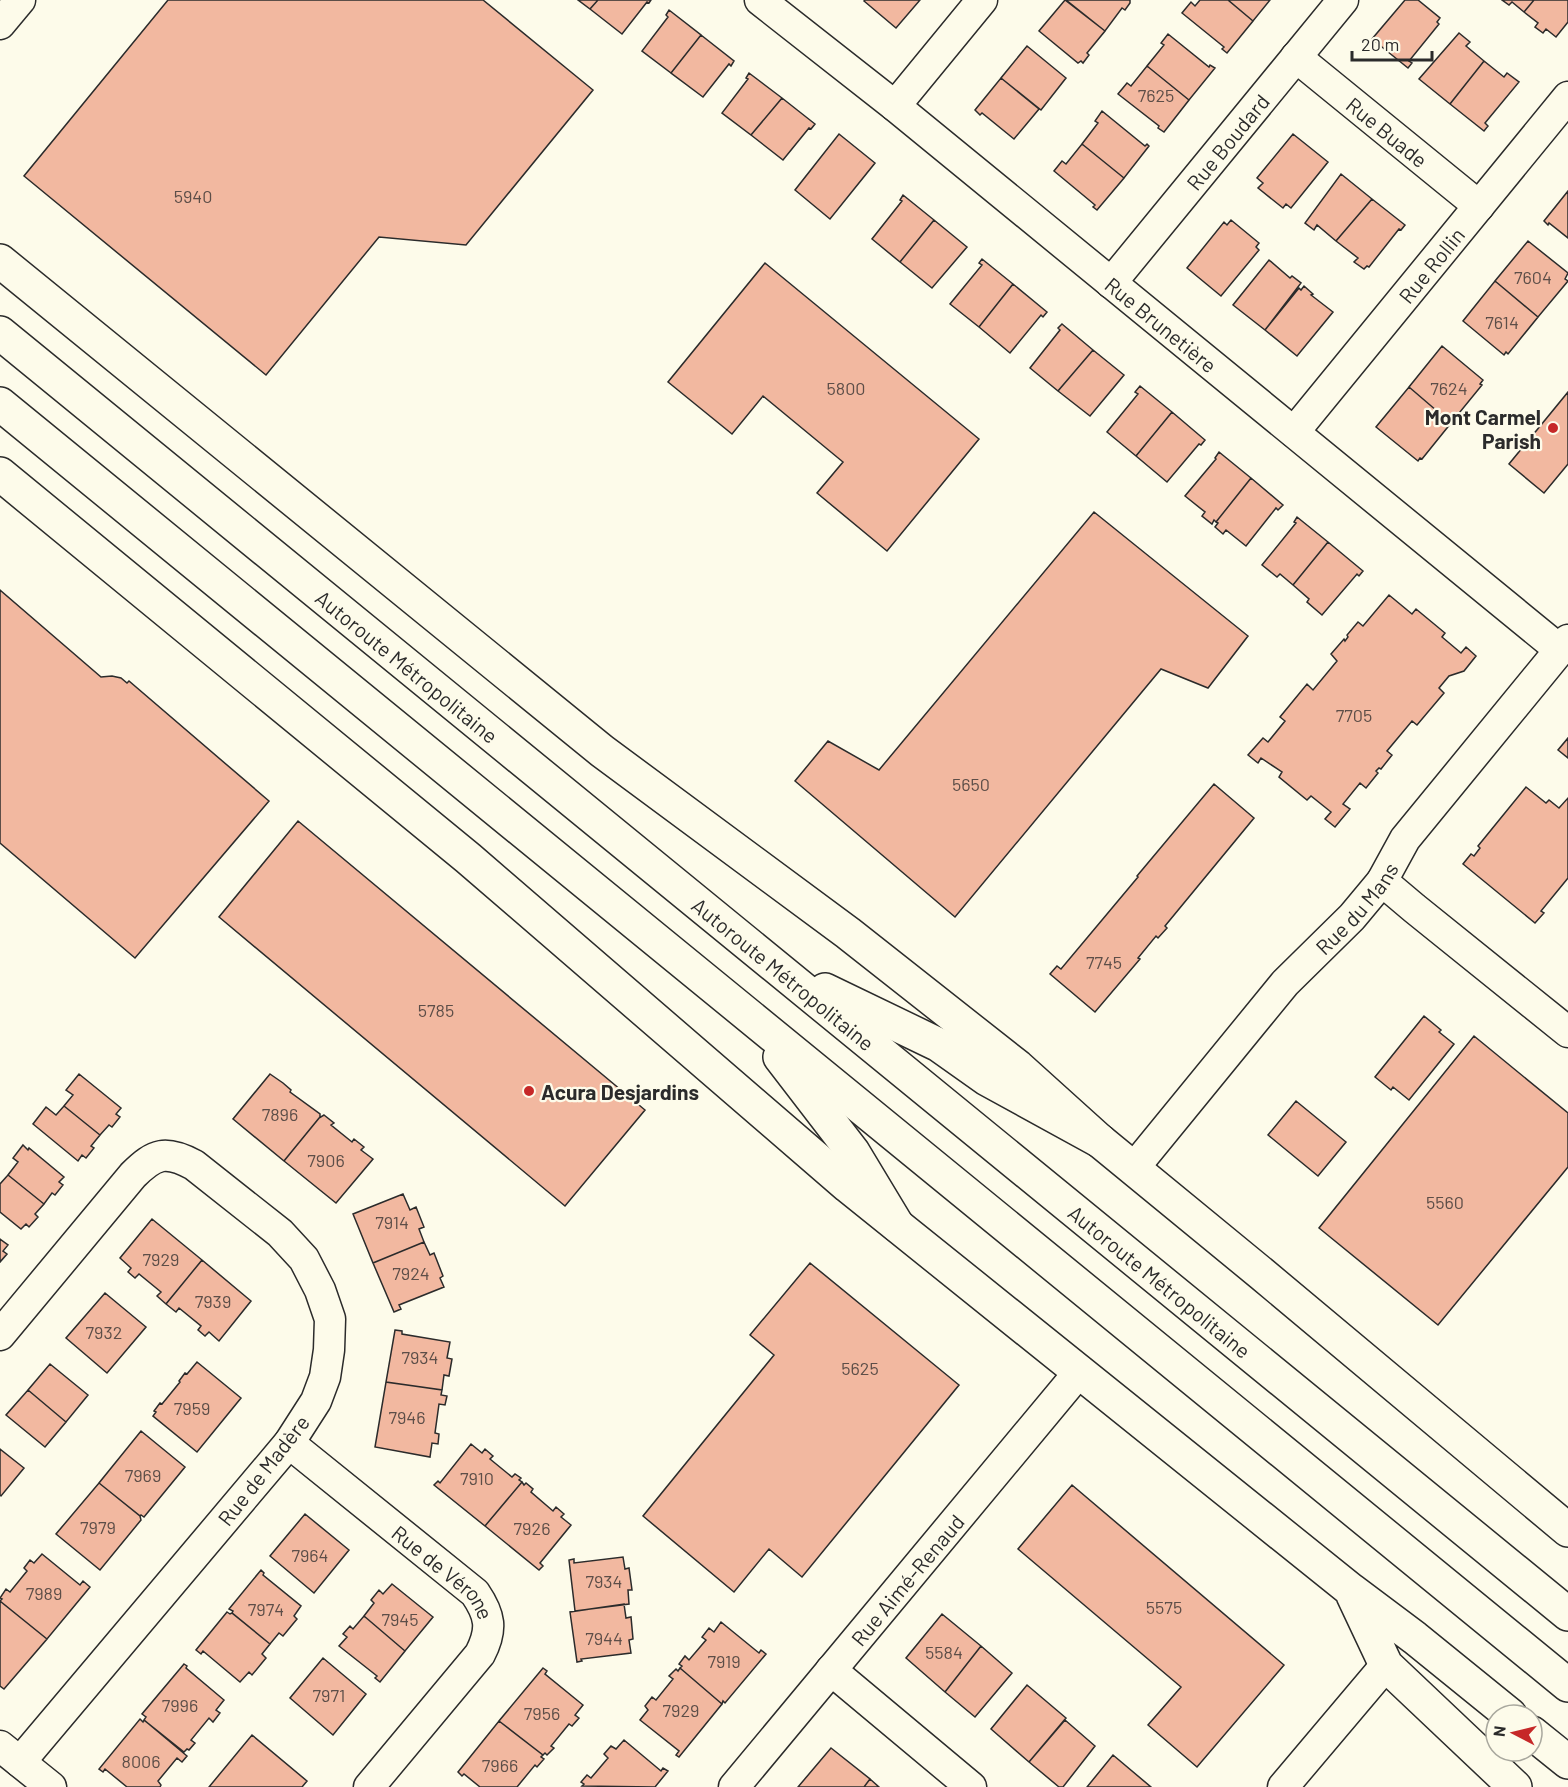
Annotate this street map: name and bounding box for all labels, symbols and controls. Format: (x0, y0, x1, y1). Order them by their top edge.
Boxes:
scale bar (1352, 24, 1432, 62)
text: 20 m (1361, 33, 1399, 55)
house number: 7625 (1138, 84, 1174, 106)
street label: Rue Boudard (1180, 88, 1274, 195)
street label: Rue Buade (1342, 91, 1433, 172)
house number: 5940 (174, 185, 212, 207)
street label: Rue Rollin (1393, 222, 1469, 308)
house number: 7604 (1514, 266, 1552, 288)
street label: Rue Brunetière (1101, 271, 1222, 377)
house number: 7614 (1485, 311, 1519, 333)
house number: 5800 (827, 377, 865, 399)
house number: 7624 (1430, 377, 1468, 399)
place label: Mont Carmel Parish (1425, 404, 1541, 453)
marker: Mont Carmel Parish (1546, 421, 1560, 435)
street label: Autoroute Métropolitaine (311, 584, 503, 748)
house number: 7705 (1336, 704, 1372, 726)
house number: 5650 (952, 773, 990, 795)
street label: Rue du Mans (1310, 858, 1402, 959)
street label: Autoroute Métropolitaine (688, 892, 880, 1055)
house number: 7745 (1086, 951, 1122, 973)
house number: 5785 (418, 999, 454, 1021)
place label: Acura Desjardins (541, 1079, 699, 1104)
marker: Acura Desjardins (522, 1084, 536, 1098)
house number: 7896 (262, 1103, 298, 1125)
house number: 7906 (307, 1149, 345, 1171)
house number: 5560 (1426, 1191, 1464, 1213)
street label: Autoroute Métropolitaine (1064, 1199, 1256, 1362)
house number: 7914 (375, 1211, 409, 1233)
house number: 7929 (143, 1248, 179, 1270)
house number: 7924 (392, 1262, 430, 1284)
house number: 7939 (195, 1290, 231, 1312)
house number: 7932 (86, 1321, 122, 1343)
house number: 7934 (401, 1346, 439, 1368)
house number: 5625 (841, 1357, 879, 1379)
house number: 7959 (174, 1397, 210, 1419)
house number: 7946 (388, 1406, 426, 1428)
street label: Rue de Madère (212, 1410, 314, 1530)
house number: 7969 (125, 1464, 161, 1486)
house number: 7910 (460, 1467, 494, 1489)
street label: Rue Aimé-Renaud (845, 1509, 968, 1650)
house number: 7979 (80, 1516, 116, 1538)
house number: 7926 (514, 1517, 550, 1539)
street label: Rue de Vérone (388, 1519, 499, 1622)
house number: 7964 (291, 1544, 329, 1566)
house number: 7934 (585, 1570, 623, 1592)
house number: 7989 (26, 1582, 62, 1604)
house number: 5575 (1146, 1596, 1182, 1618)
house number: 7974 (248, 1598, 284, 1620)
house number: 7945 (381, 1608, 419, 1630)
house number: 7944 (585, 1627, 623, 1649)
house number: 5584 (925, 1641, 963, 1663)
house number: 7919 (707, 1650, 741, 1672)
house number: 7971 (313, 1684, 345, 1706)
house number: 7996 (162, 1694, 198, 1716)
house number: 7929 (663, 1699, 699, 1721)
house number: 7956 (524, 1702, 560, 1724)
north arrow (1484, 1703, 1544, 1763)
text: N (1489, 1725, 1509, 1738)
house number: 8006 (122, 1750, 161, 1772)
house number: 7966 (482, 1754, 518, 1776)

